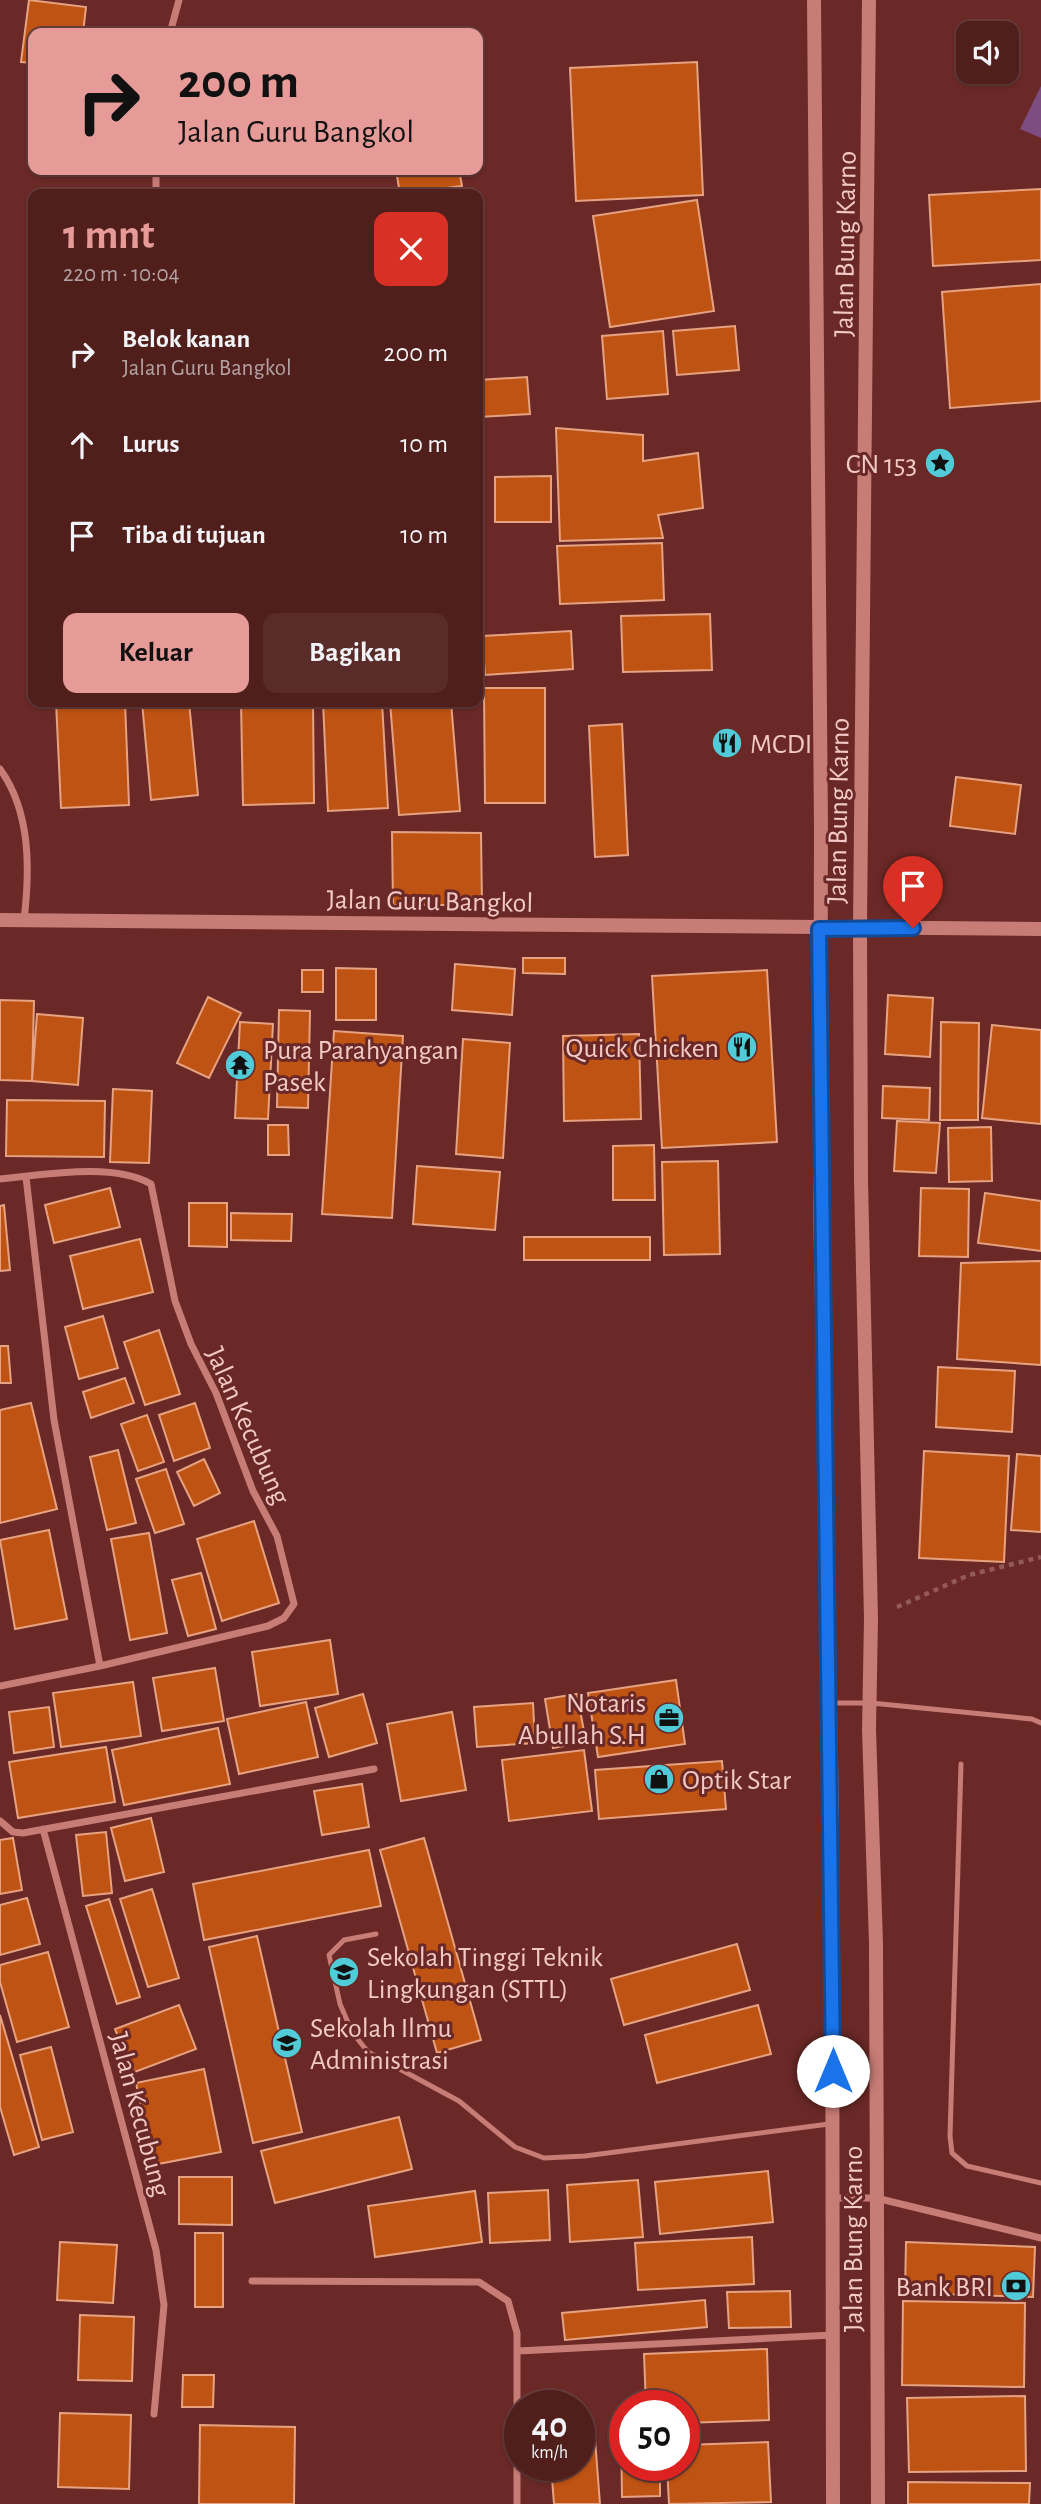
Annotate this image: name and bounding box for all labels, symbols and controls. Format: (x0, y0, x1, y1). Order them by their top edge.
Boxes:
map controls (956, 21, 1019, 84)
button: sound (956, 21, 1019, 84)
icon: right (63, 56, 154, 147)
text: 200 m (178, 58, 299, 107)
text: Jalan Guru Bangkol (178, 116, 414, 148)
street label: Jalan Bung Karno (830, 151, 862, 337)
button: close (374, 212, 448, 286)
text: 1 mnt (63, 214, 155, 256)
text: 220 m · 10:04 (63, 263, 180, 286)
text: Belok kanan (122, 326, 250, 352)
icon: right (63, 335, 101, 373)
text: 200 m (384, 340, 448, 366)
text: Jalan Guru Bangkol (122, 357, 292, 380)
icon: ahead (63, 426, 101, 464)
text: Lurus (122, 431, 179, 457)
text: 10 m (400, 431, 448, 457)
place icon: CN 153 (923, 446, 957, 480)
place label: CN 153 (846, 451, 917, 479)
icon: arrive (63, 517, 101, 555)
text: Tiba di tujuan (122, 522, 266, 548)
text: 10 m (400, 522, 448, 548)
button: Keluar (63, 613, 249, 693)
button: Bagikan (263, 613, 448, 693)
street label: Jalan Bung Karno (823, 718, 855, 904)
restaurant icon: MCDI (710, 726, 744, 760)
place label: MCDI (750, 731, 812, 759)
pin (883, 856, 943, 928)
icon: arrive (894, 867, 932, 905)
street label: Jalan Guru Bangkol (326, 886, 534, 918)
restaurant icon: Quick Chicken (725, 1030, 759, 1064)
place label: Quick Chicken (566, 1035, 719, 1063)
place label: Pura Parahyangan Pasek (263, 1037, 459, 1097)
temple icon: Pura Parahyangan Pasek (223, 1048, 257, 1082)
street label: Jalan Kecubung (200, 1343, 294, 1509)
place label: Notaris Abullah S.H (518, 1690, 646, 1750)
office icon: Notaris Abullah S.H (652, 1701, 686, 1735)
shop icon: Optik Star (642, 1762, 676, 1796)
place label: Optik Star (682, 1767, 791, 1795)
place label: Sekolah Tinggi Teknik Lingkungan (STTL) (367, 1944, 603, 2004)
school or university icon: Sekolah Tinggi Teknik Lingkungan (STTL) (327, 1955, 361, 1989)
place label: Sekolah Ilmu Administrasi (310, 2015, 452, 2075)
school or university icon: Sekolah Ilmu Administrasi (270, 2026, 304, 2060)
street label: Jalan Kecubung (104, 2029, 175, 2200)
position arrow (796, 2034, 870, 2108)
street label: Jalan Bung Karno (840, 2146, 868, 2332)
bank icon: Bank BRI (999, 2269, 1033, 2303)
place label: Bank BRI (895, 2274, 993, 2302)
speed limit sign: 50 (609, 2390, 700, 2481)
text: 40 (532, 2409, 567, 2444)
text: km/h (531, 2444, 568, 2462)

